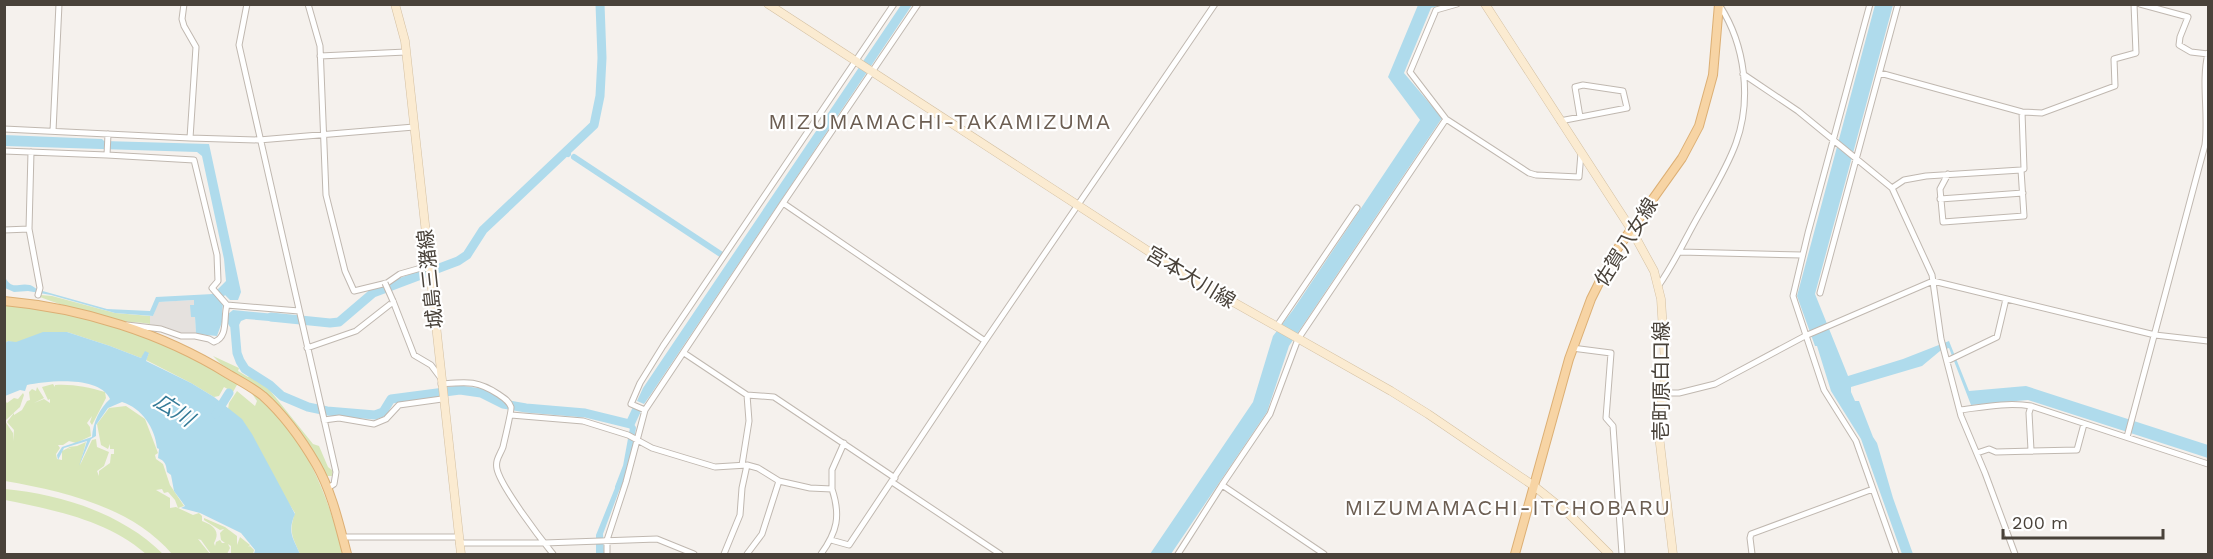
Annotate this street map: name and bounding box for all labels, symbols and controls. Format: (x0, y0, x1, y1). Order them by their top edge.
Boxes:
district label: MIZUMAMACHI-TAKAMIZUMA (768, 109, 1112, 134)
street label: 佐賀八女線 (1589, 193, 1663, 291)
street label: 城島三潴線 (413, 228, 447, 330)
street label: 宮本大川線 (1142, 241, 1240, 313)
street label: 壱町原白口線 (1649, 321, 1673, 441)
water label: 広川 (150, 388, 200, 433)
district label: MIZUMAMACHI-ITCHOBARU (1344, 495, 1672, 520)
scale bar (2003, 502, 2164, 540)
text: 200 m (2012, 512, 2068, 533)

